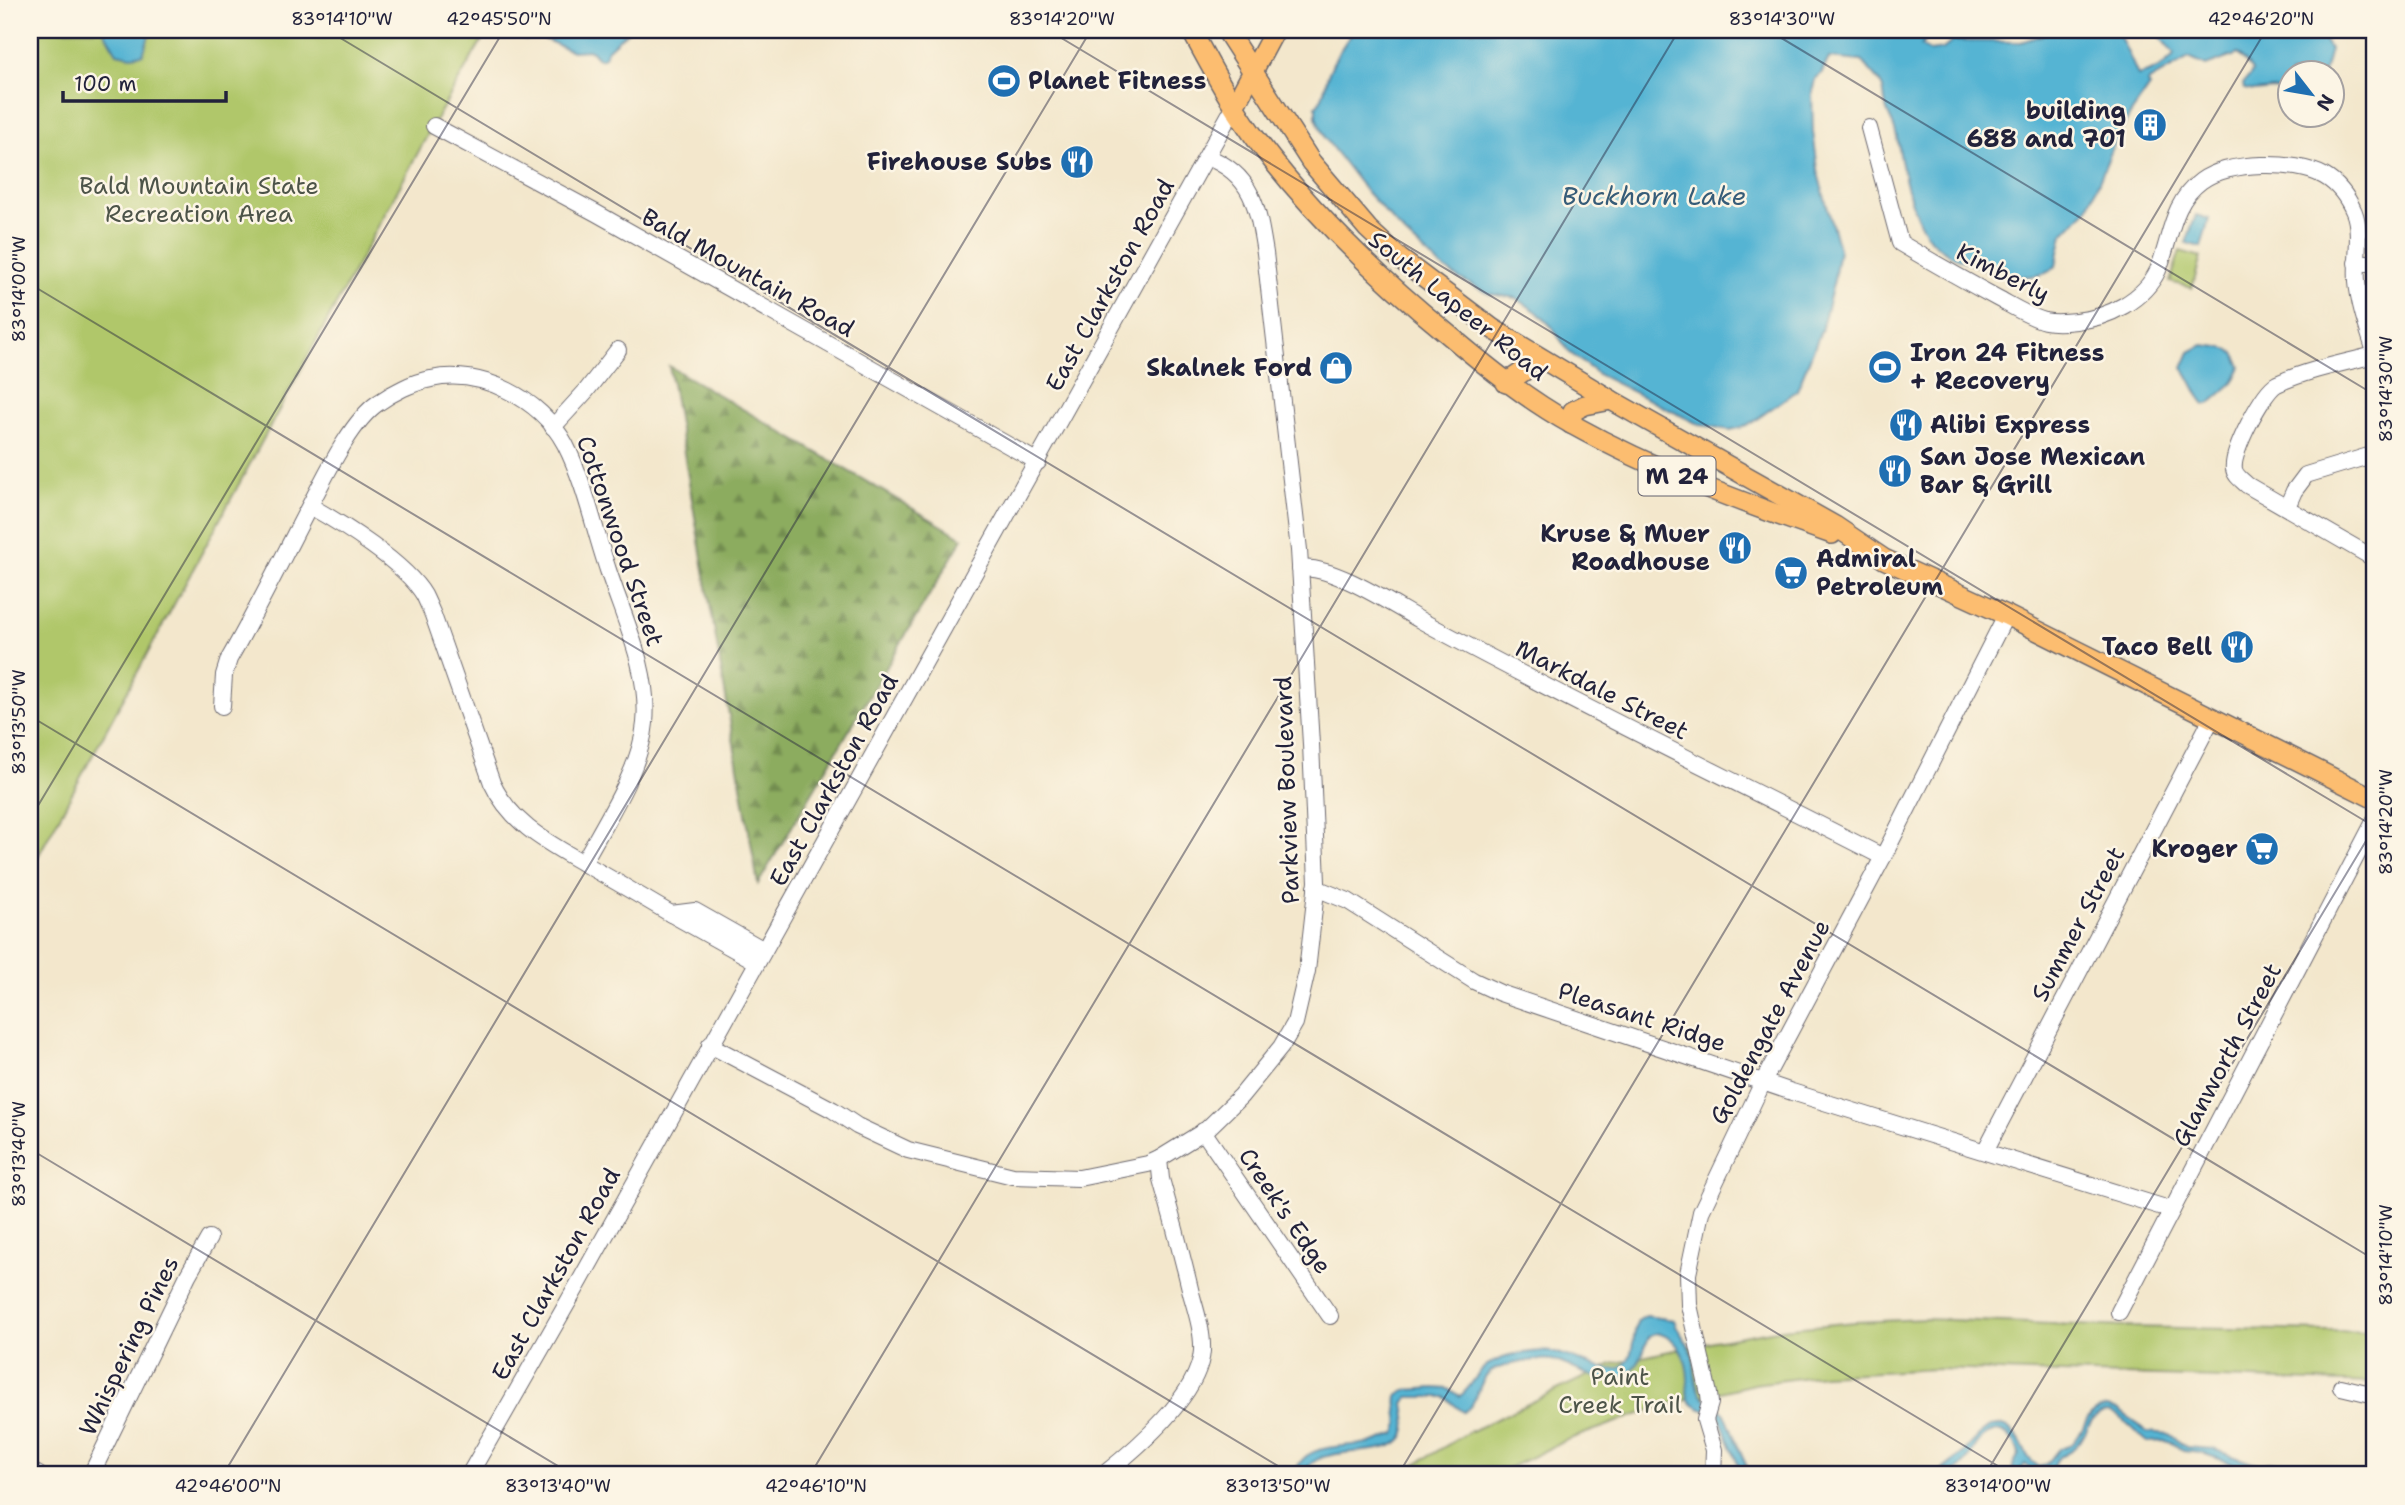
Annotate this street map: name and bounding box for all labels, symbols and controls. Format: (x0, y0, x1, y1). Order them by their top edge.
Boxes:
text: 83°14'10"W (291, 7, 393, 31)
text: 42°45'50"N (446, 7, 552, 31)
text: 83°14'20"W (1009, 7, 1115, 31)
text: 83°14'30"W (1729, 7, 1835, 31)
text: 42°46'20"N (2208, 7, 2314, 31)
scale bar (63, 60, 226, 104)
north arrow (2276, 60, 2346, 130)
sports icon: Planet Fitness (985, 62, 1023, 100)
place label: Planet Fitness (1028, 65, 1207, 97)
text: 100 m (74, 70, 137, 98)
text: N (2311, 90, 2340, 115)
place label: building 688 and 701 (1967, 95, 2126, 155)
building icon: building 688 and 701 (2131, 106, 2169, 144)
restaurant icon: Firehouse Subs (1058, 143, 1096, 181)
place label: Firehouse Subs (867, 146, 1052, 178)
park label: Bald Mountain State Recreation Area (79, 170, 319, 230)
street label: East Clarkston Road (1038, 173, 1182, 397)
water label: Buckhorn Lake (1562, 178, 1746, 213)
street label: Bald Mountain Road (636, 201, 860, 345)
street label: South Lapeer Road (1362, 224, 1554, 388)
text: 83°14'00"W (7, 236, 31, 342)
street label: Kimberly (1951, 236, 2055, 310)
text: 83°14'30"W (2374, 336, 2398, 442)
place label: Iron 24 Fitness + Recovery (1910, 337, 2104, 397)
sports icon: Iron 24 Fitness + Recovery (1866, 348, 1904, 386)
shop icon: Skalnek Ford (1317, 349, 1355, 387)
place label: Skalnek Ford (1146, 352, 1312, 384)
restaurant icon: Alibi Express (1887, 406, 1925, 444)
place label: Alibi Express (1930, 409, 2090, 441)
street label: Cottonwood Street (569, 431, 671, 651)
place label: San Jose Mexican Bar & Grill (1920, 441, 2145, 501)
restaurant icon: San Jose Mexican Bar & Grill (1876, 452, 1914, 490)
road number: M 24 (1638, 456, 1716, 496)
place label: Kruse & Muer Roadhouse (1540, 518, 1710, 578)
restaurant icon: Kruse & Muer Roadhouse (1716, 529, 1754, 567)
place label: Admiral Petroleum (1816, 543, 1943, 603)
supermarket icon: Admiral Petroleum (1772, 554, 1810, 592)
restaurant icon: Taco Bell (2218, 628, 2256, 666)
place label: Taco Bell (2102, 631, 2212, 663)
street label: Markdale Street (1510, 633, 1694, 747)
street label: East Clarkston Road (762, 668, 906, 892)
text: 83°13'50"W (7, 669, 31, 775)
street label: Parkview Boulevard (1267, 675, 1307, 905)
text: 83°14'20"W (2374, 769, 2398, 875)
supermarket icon: Kroger (2243, 830, 2281, 868)
place label: Kroger (2152, 833, 2238, 865)
street label: Summer Street (2024, 841, 2132, 1007)
street label: Goldengate Avenue (1702, 914, 1838, 1130)
street label: Glanworth Street (2165, 957, 2289, 1153)
street label: Pleasant Ridge (1554, 975, 1730, 1059)
text: 83°13'40"W (7, 1101, 31, 1207)
street label: Creek's Edge (1231, 1142, 1339, 1280)
street label: East Clarkston Road (484, 1162, 628, 1386)
text: 83°14'10"W (2374, 1204, 2398, 1306)
street label: Whispering Pines (72, 1251, 186, 1441)
park label: Paint Creek Trail (1558, 1361, 1683, 1421)
text: 42°46'00"N (174, 1474, 282, 1498)
text: 83°13'40"W (505, 1474, 611, 1498)
text: 42°46'10"N (765, 1474, 867, 1498)
text: 83°13'50"W (1225, 1474, 1331, 1498)
text: 83°14'00"W (1945, 1474, 2051, 1498)

